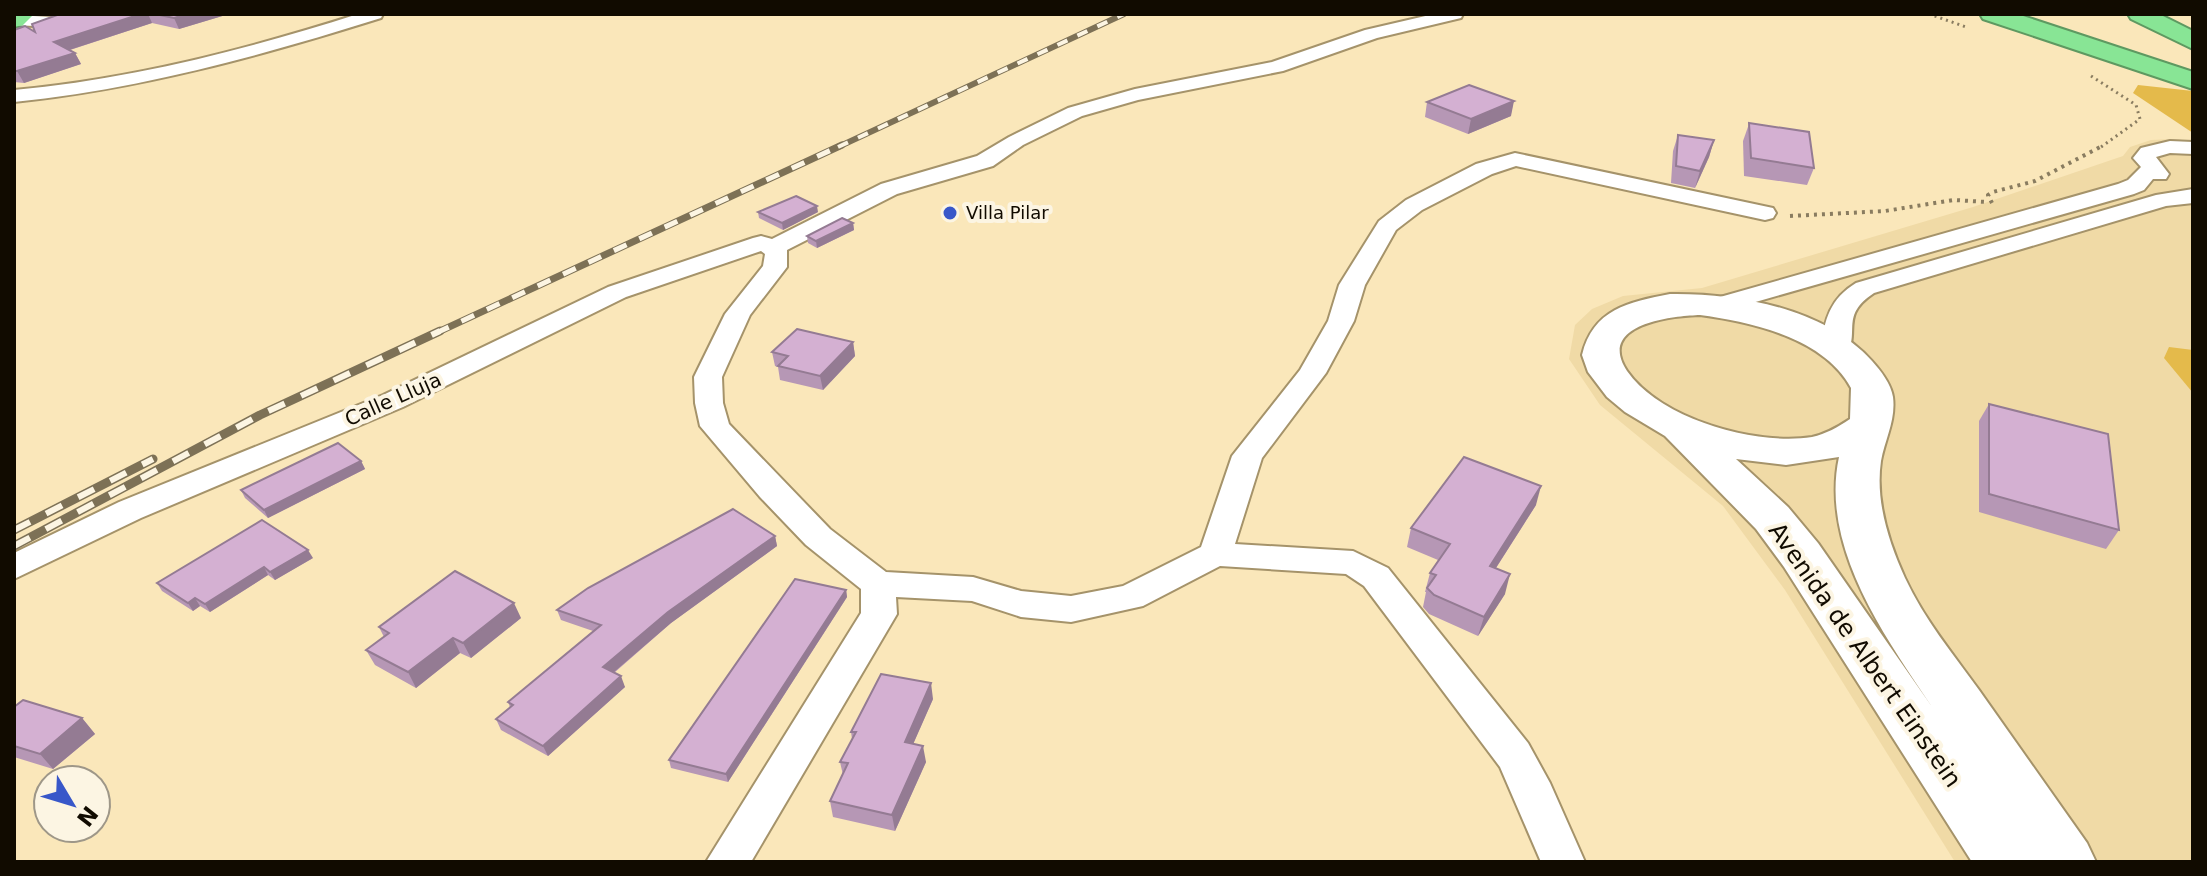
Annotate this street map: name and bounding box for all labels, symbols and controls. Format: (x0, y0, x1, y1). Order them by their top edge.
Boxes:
place label: Villa Pilar (966, 202, 1049, 223)
marker: Villa Pilar (941, 204, 959, 222)
street label: Calle Lluja (341, 367, 445, 431)
street label: Avenida de Albert Einstein (1763, 517, 1967, 793)
north arrow (32, 764, 112, 844)
text: N (72, 801, 103, 831)

